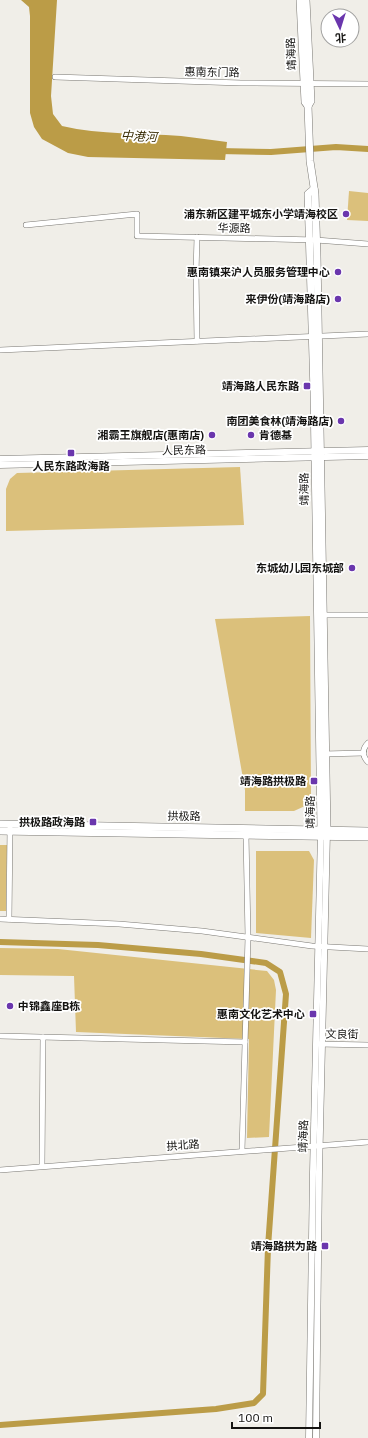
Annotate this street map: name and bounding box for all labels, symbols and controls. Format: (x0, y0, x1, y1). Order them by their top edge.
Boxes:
north arrow (320, 8, 360, 48)
text: 北 (335, 31, 347, 45)
street label: 靖海路 (283, 37, 299, 71)
street label: 惠南东门路 (184, 65, 240, 79)
water label: 中港河 (121, 128, 159, 145)
place label: 浦东新区建平城东小学靖海校区 (184, 207, 338, 221)
marker: 浦东新区建平城东小学靖海校区 (341, 209, 351, 219)
street label: 华源路 (217, 221, 251, 235)
place label: 惠南镇来沪人员服务管理中心 (187, 265, 330, 279)
marker: 惠南镇来沪人员服务管理中心 (333, 267, 343, 277)
place label: 来伊份(靖海路店) (246, 292, 330, 306)
marker: 来伊份(靖海路店) (333, 294, 343, 304)
place label: 靖海路人民东路 (222, 379, 300, 393)
marker: 靖海路人民东路 (302, 381, 312, 391)
place label: 南团美食林(靖海路店) (227, 414, 333, 428)
marker: 南团美食林(靖海路店) (336, 416, 346, 426)
place label: 湘霸王旗舰店(惠南店) (98, 428, 204, 442)
place label: 肯德基 (259, 428, 292, 442)
marker: 湘霸王旗舰店(惠南店) (207, 430, 217, 440)
marker: 肯德基 (246, 430, 256, 440)
street label: 人民东路 (162, 443, 206, 457)
marker: 人民东路政海路 (66, 448, 76, 458)
place label: 人民东路政海路 (33, 459, 110, 473)
street label: 靖海路 (297, 472, 311, 506)
place label: 东城幼儿园东城部 (256, 561, 344, 575)
marker: 东城幼儿园东城部 (347, 563, 357, 573)
place label: 靖海路拱极路 (240, 774, 307, 788)
marker: 靖海路拱极路 (309, 776, 319, 786)
street label: 靖海路 (303, 796, 317, 829)
street label: 拱极路 (167, 809, 201, 823)
place label: 拱极路政海路 (19, 815, 86, 829)
marker: 拱极路政海路 (88, 817, 98, 827)
place label: 中锦鑫座B栋 (18, 999, 80, 1013)
marker: 中锦鑫座B栋 (5, 1001, 15, 1011)
place label: 惠南文化艺术中心 (217, 1007, 305, 1021)
marker: 惠南文化艺术中心 (308, 1009, 318, 1019)
street label: 文良街 (325, 1027, 359, 1041)
street label: 靖海路 (295, 1119, 311, 1153)
street label: 拱北路 (166, 1137, 200, 1153)
place label: 靖海路拱为路 (251, 1239, 318, 1253)
marker: 靖海路拱为路 (320, 1241, 330, 1251)
scale bar (232, 1404, 320, 1430)
text: 100 m (238, 1410, 273, 1425)

